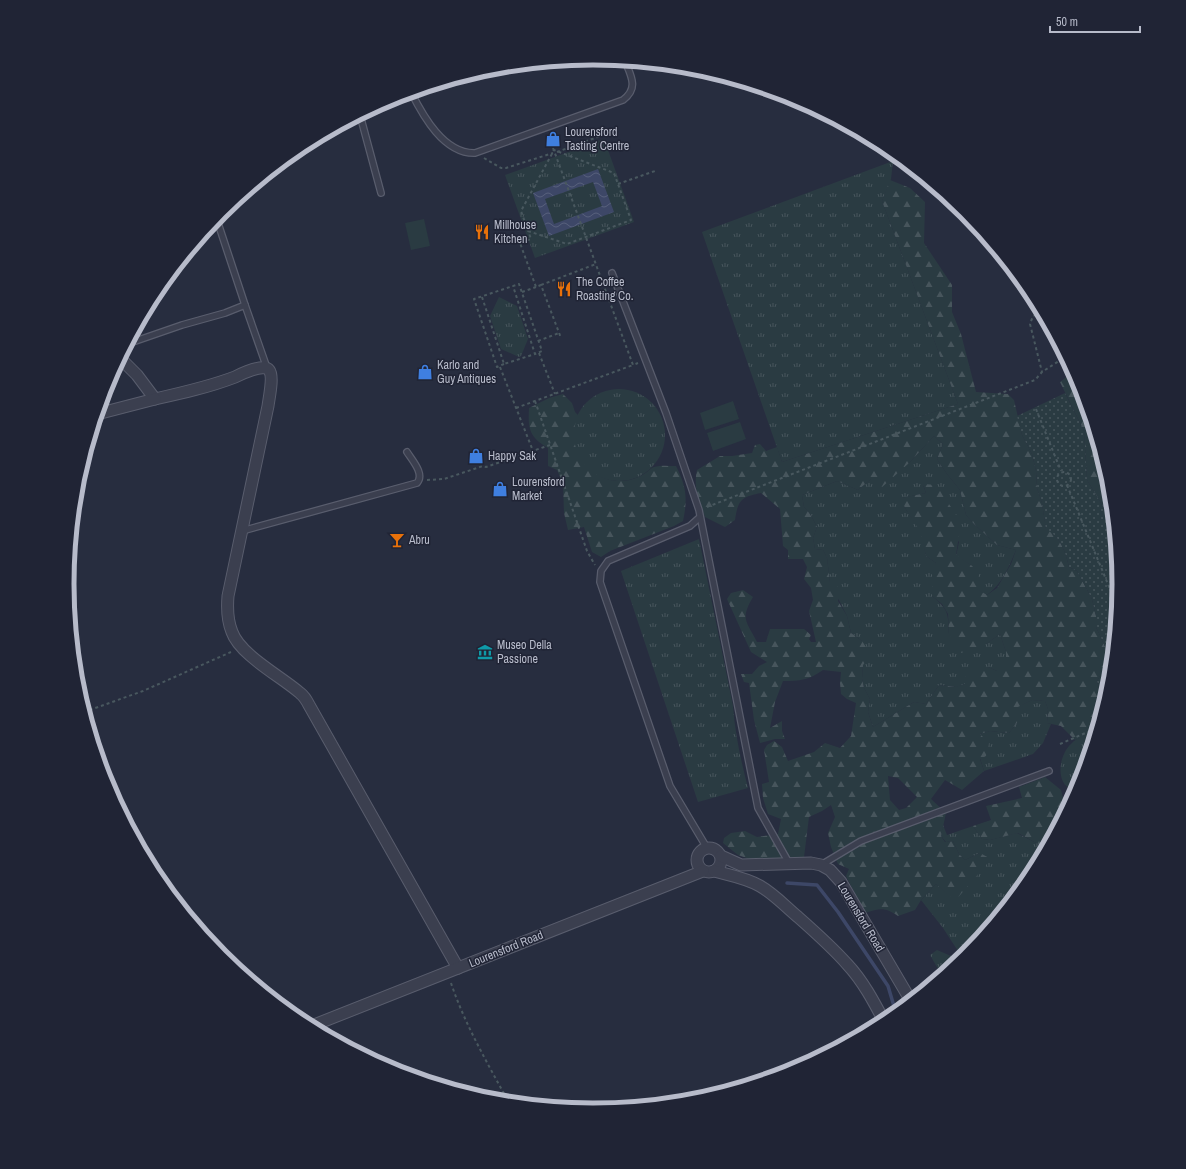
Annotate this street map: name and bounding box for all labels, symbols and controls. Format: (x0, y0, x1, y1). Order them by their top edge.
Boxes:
scale bar (1050, 8, 1140, 34)
text: 50 m (1056, 14, 1078, 30)
place label: Lourensford Tasting Centre (565, 124, 629, 154)
shop icon: Lourensford Tasting Centre (544, 130, 562, 148)
place label: Millhouse Kitchen (494, 217, 536, 247)
restaurant icon: Millhouse Kitchen (473, 223, 491, 241)
place label: The Coffee Roasting Co. (576, 274, 633, 304)
restaurant icon: The Coffee Roasting Co. (555, 280, 573, 298)
place label: Karlo and Guy Antiques (437, 357, 496, 387)
shop icon: Karlo and Guy Antiques (416, 363, 434, 381)
shop icon: Happy Sak (467, 447, 485, 465)
place label: Happy Sak (488, 448, 536, 464)
place label: Lourensford Market (512, 474, 565, 504)
shop icon: Lourensford Market (491, 480, 509, 498)
bar icon: Abru (388, 531, 406, 549)
place label: Abru (408, 532, 430, 548)
place label: Museo Della Passione (497, 637, 552, 667)
museum icon: Museo Della Passione (476, 643, 494, 661)
street label: Lourensford Road (834, 879, 888, 955)
street label: Lourensford Road (466, 927, 546, 971)

